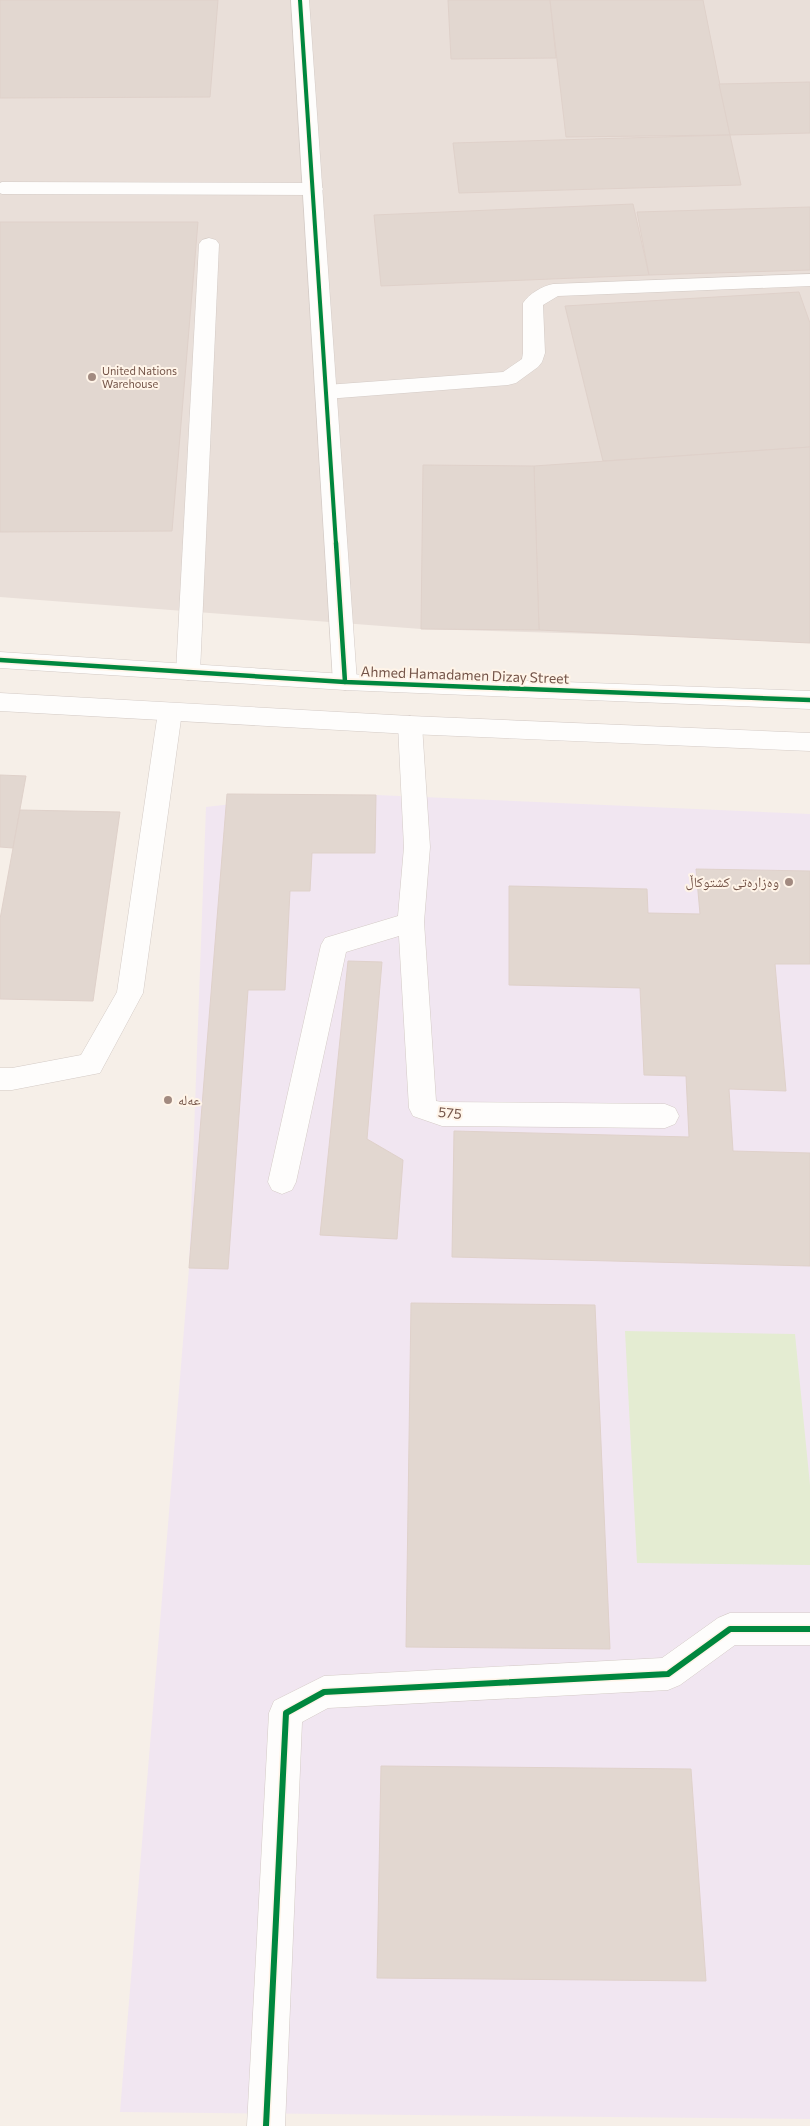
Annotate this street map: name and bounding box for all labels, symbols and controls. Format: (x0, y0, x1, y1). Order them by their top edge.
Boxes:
place label: United Nations Warehouse (102, 364, 177, 390)
marker: United Nations Warehouse (86, 371, 98, 383)
street label: Ahmed Hamadamen Dizay Street (360, 662, 570, 687)
place label: وەزارەتی کشتوکاڵ (685, 873, 779, 891)
marker: وەزارەتی کشتوکاڵ (783, 876, 795, 888)
place label: عەلە (178, 1091, 201, 1108)
marker: عەلە (162, 1094, 174, 1106)
street label: 575 (438, 1103, 463, 1122)

